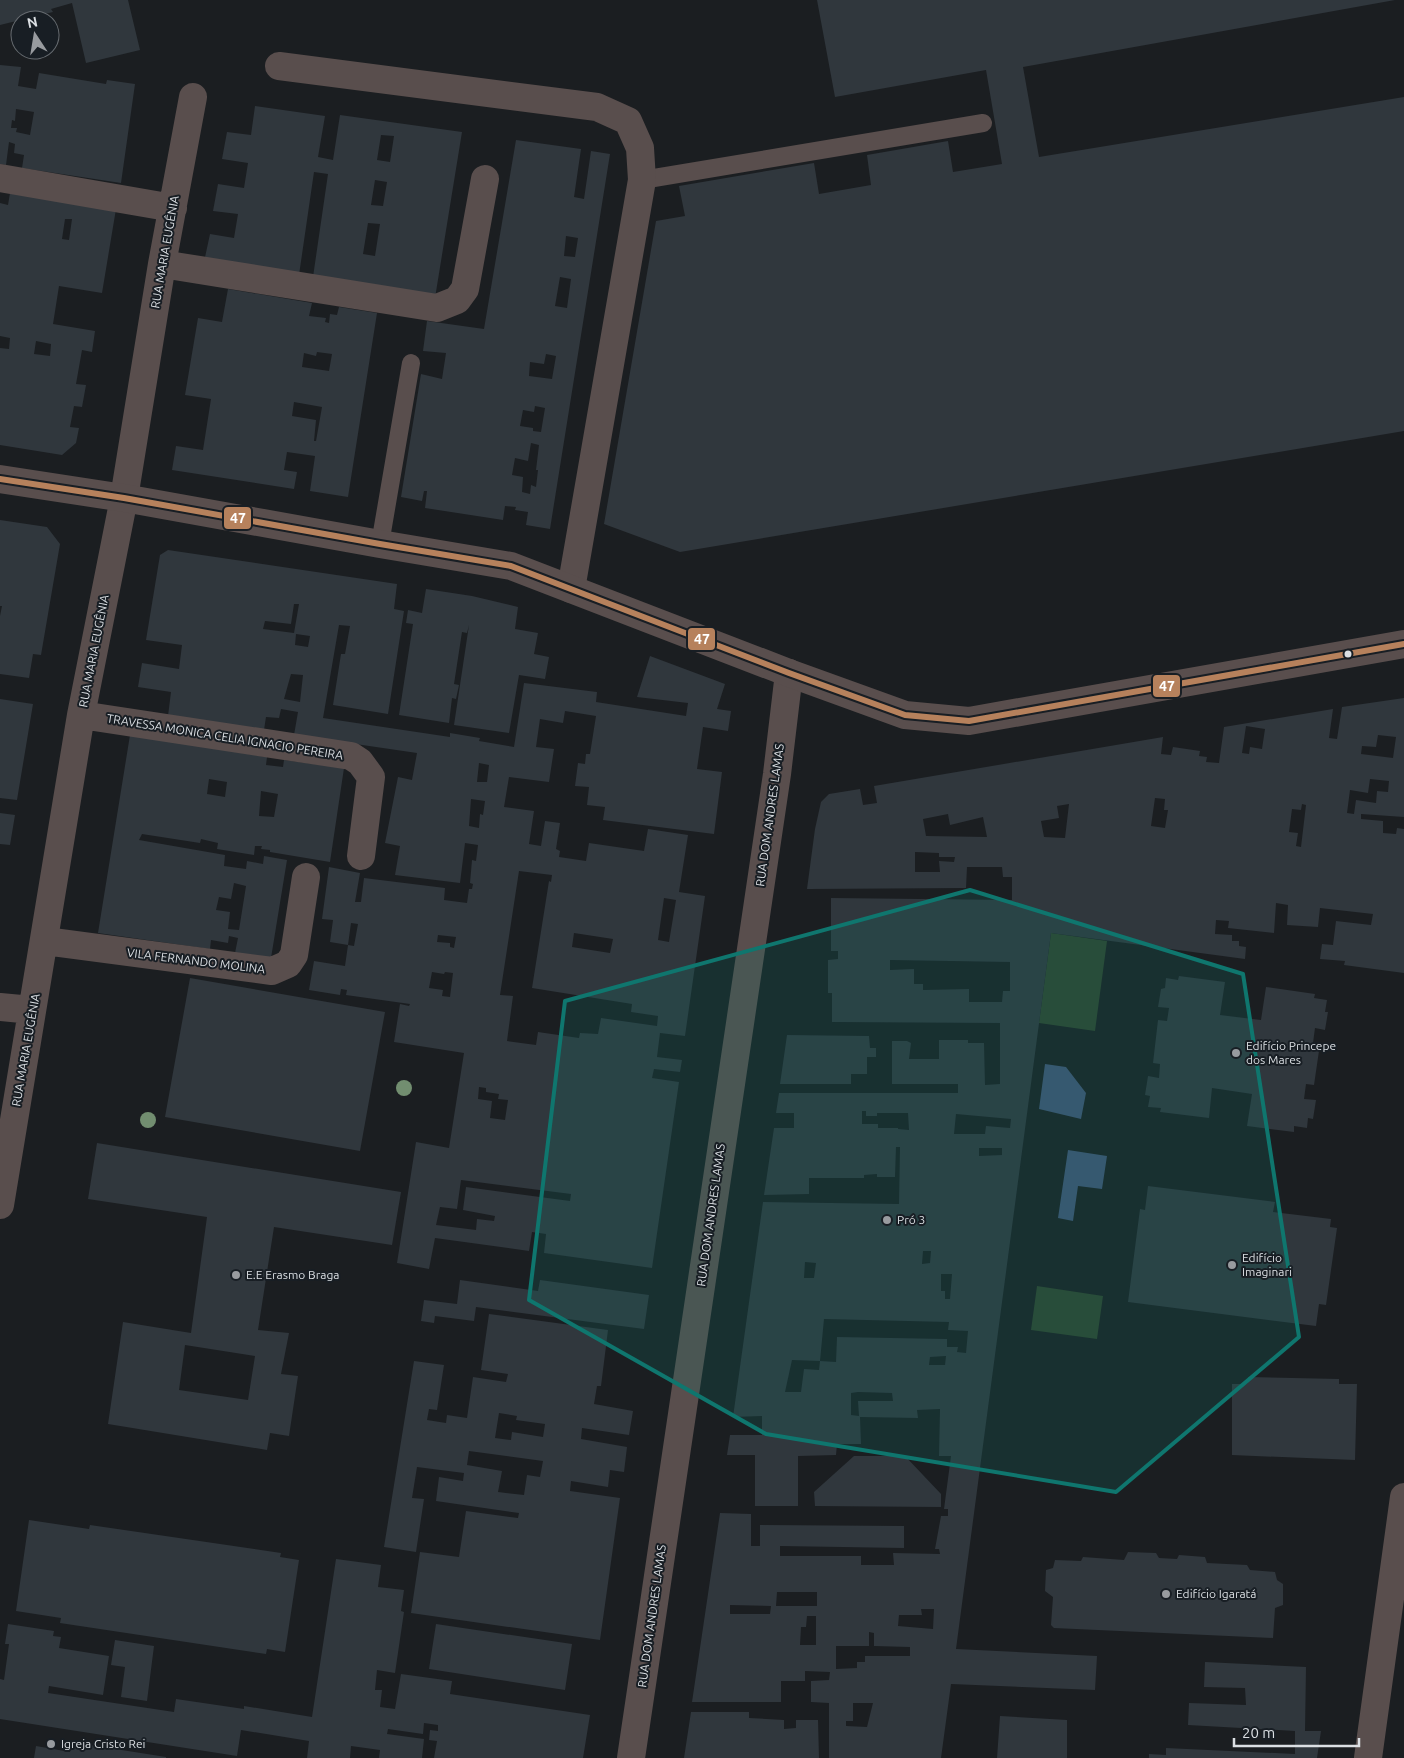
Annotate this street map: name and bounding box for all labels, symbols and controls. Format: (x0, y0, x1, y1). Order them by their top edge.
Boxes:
north arrow (10, 10, 60, 60)
text: N (26, 13, 39, 31)
street label: RUA MARIA EUGÊNIA (148, 194, 181, 309)
line badge: 47 (223, 506, 252, 530)
text: 47 (230, 510, 246, 526)
street label: RUA MARIA EUGÊNIA (76, 593, 111, 708)
line badge: 47 (687, 627, 716, 651)
text: 47 (694, 631, 710, 647)
unlabelled marker (1343, 649, 1353, 659)
line badge: 47 (1152, 674, 1181, 698)
text: 47 (1159, 678, 1175, 694)
street label: TRAVESSA MONICA CELIA IGNACIO PEREIRA (106, 711, 344, 762)
street label: RUA DOM ANDRES LAMAS (753, 743, 786, 887)
street label: VILA FERNANDO MOLINA (126, 946, 266, 975)
street label: RUA MARIA EUGÊNIA (9, 992, 42, 1107)
place label: Edifício Princepe dos Mares (1246, 1039, 1336, 1066)
marker: Edifício Princepe dos Mares (1230, 1047, 1242, 1059)
street label: RUA DOM ANDRES LAMAS (694, 1143, 727, 1287)
place label: Pró 3 (897, 1213, 925, 1226)
marker: Pró 3 (881, 1214, 893, 1226)
place label: Edifício Imaginari (1242, 1251, 1292, 1278)
marker: Edifício Imaginari (1226, 1259, 1238, 1271)
place label: E.E Erasmo Braga (246, 1268, 339, 1281)
marker: E.E Erasmo Braga (230, 1269, 242, 1281)
street label: RUA DOM ANDRES LAMAS (635, 1544, 668, 1688)
place label: Edifício Igaratá (1176, 1587, 1256, 1600)
marker: Edifício Igaratá (1160, 1588, 1172, 1600)
scale bar (1234, 1716, 1359, 1748)
text: 20 m (1242, 1724, 1275, 1741)
place label: Igreja Cristo Rei (61, 1737, 146, 1750)
marker: Igreja Cristo Rei (45, 1738, 57, 1750)

